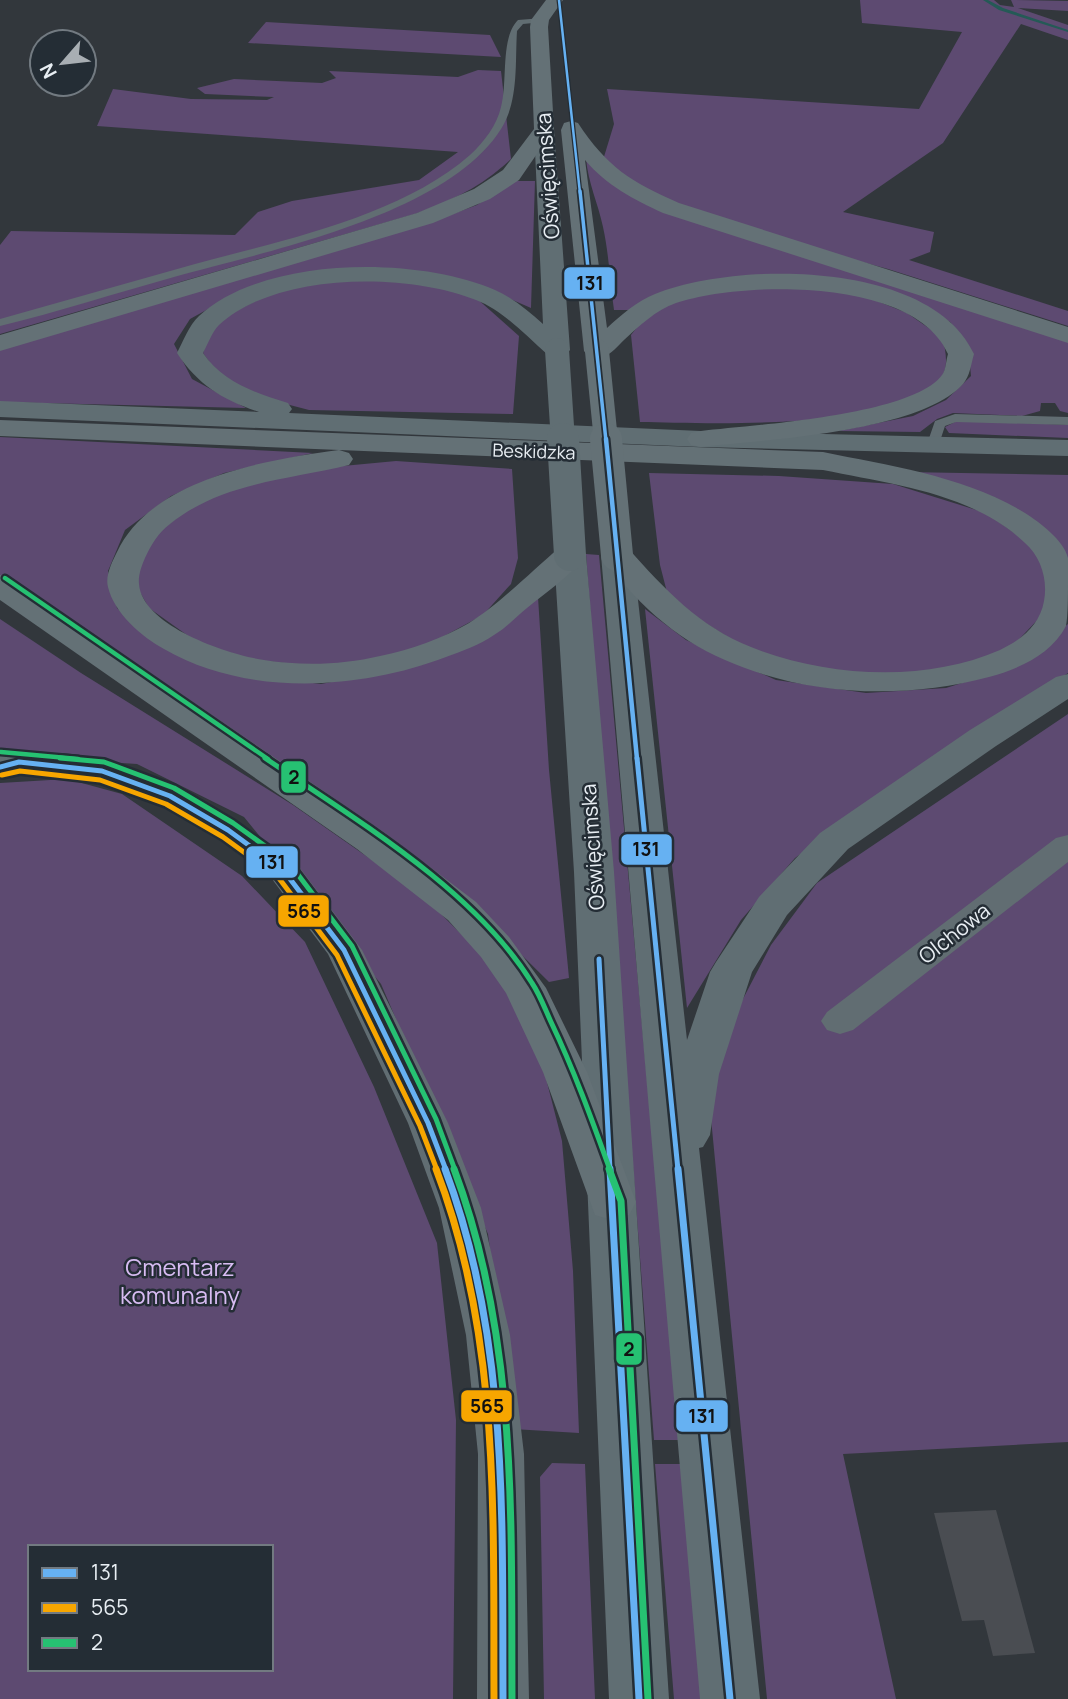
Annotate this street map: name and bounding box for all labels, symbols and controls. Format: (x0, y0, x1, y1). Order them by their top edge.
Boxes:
north arrow (28, 28, 98, 98)
text: N (33, 59, 63, 83)
street label: Oświęcimska (529, 112, 565, 240)
line badge: 131 (563, 266, 616, 300)
text: 131 (576, 270, 604, 296)
street label: Beskidzka (492, 438, 576, 464)
line badge: 2 (280, 760, 307, 794)
text: 2 (288, 764, 300, 790)
street label: Oświęcimska (574, 783, 610, 911)
line badge: 131 (620, 833, 673, 866)
text: 131 (632, 836, 660, 862)
line badge: 131 (245, 845, 299, 879)
text: 131 (258, 849, 286, 875)
line badge: 565 (277, 894, 330, 928)
street label: Olchowa (913, 896, 995, 970)
text: 565 (287, 898, 321, 924)
park label: Cmentarz komunalny (120, 1250, 240, 1311)
line badge: 2 (615, 1332, 643, 1366)
text: 2 (623, 1336, 635, 1362)
line badge: 565 (460, 1389, 513, 1423)
text: 565 (470, 1393, 504, 1419)
line badge: 131 (675, 1399, 729, 1433)
text: 131 (688, 1403, 716, 1429)
legend (28, 1545, 273, 1671)
text: 131 (91, 1558, 119, 1586)
text: 565 (91, 1593, 128, 1621)
text: 2 (91, 1628, 103, 1656)

